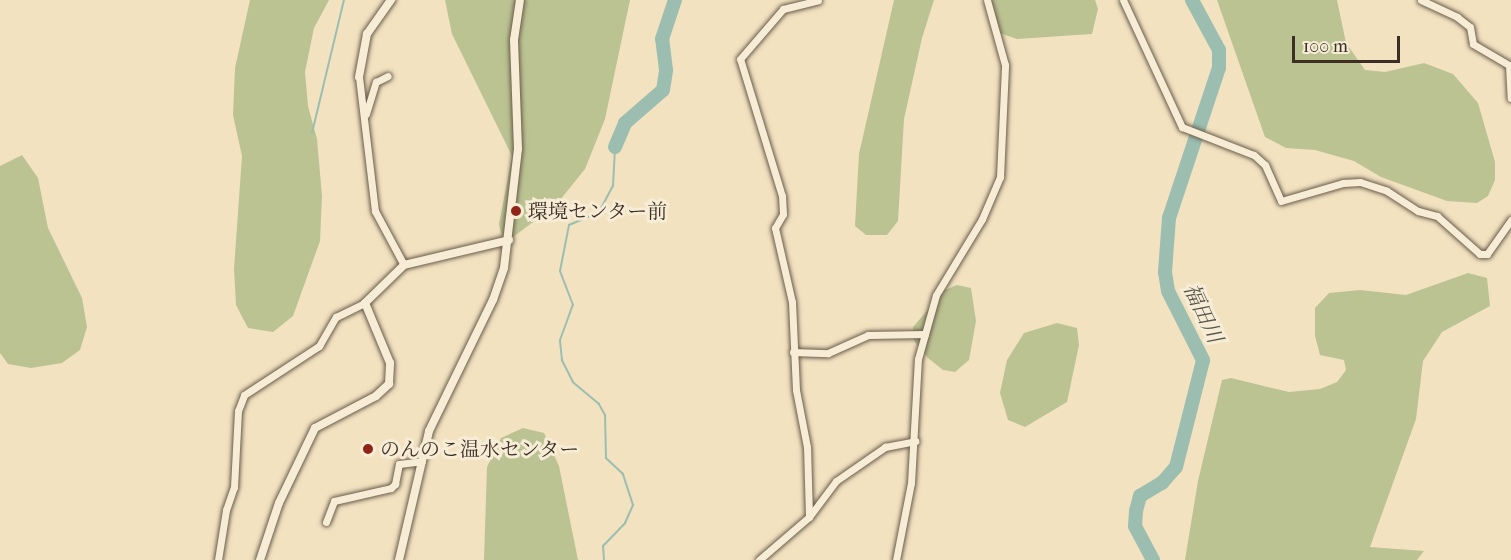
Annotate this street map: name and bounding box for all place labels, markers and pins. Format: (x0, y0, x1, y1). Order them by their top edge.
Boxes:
place label: 環境センター前 (528, 199, 668, 223)
marker: 環境センター前 (509, 204, 523, 218)
place label: のんのこ温水センター (380, 437, 580, 461)
marker: のんのこ温水センター (361, 442, 375, 456)

